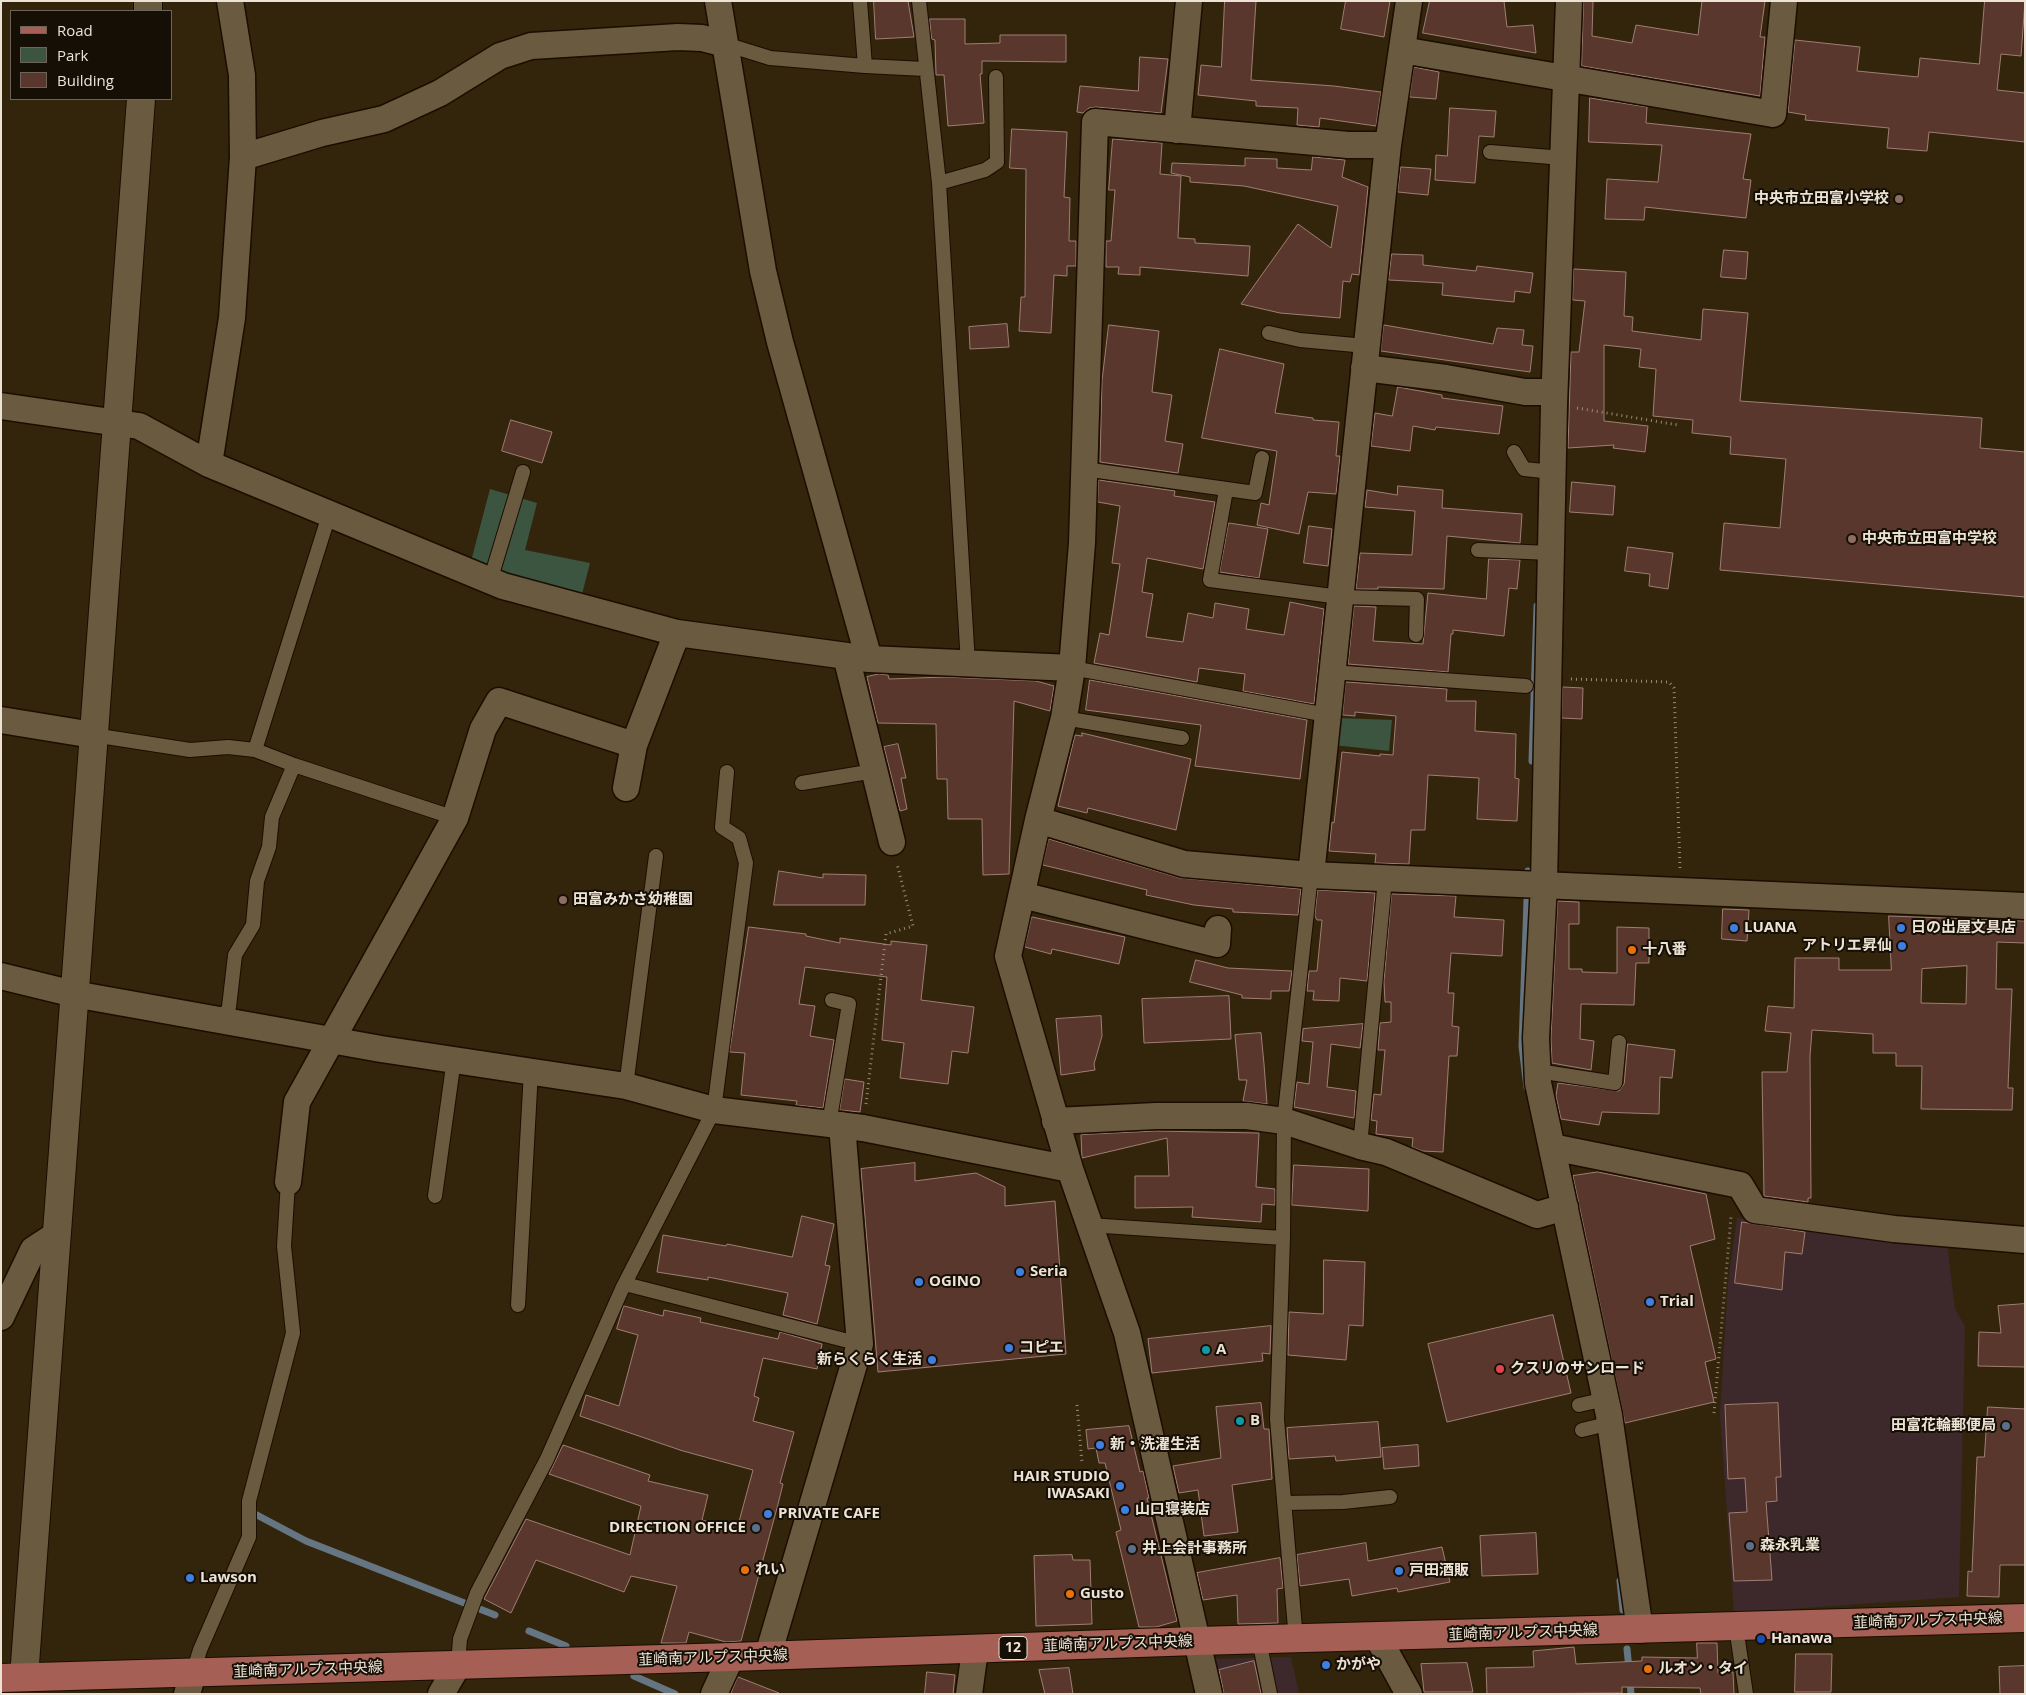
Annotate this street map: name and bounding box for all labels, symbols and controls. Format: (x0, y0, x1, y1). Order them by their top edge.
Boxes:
legend (10, 10, 172, 100)
text: Road (57, 20, 93, 40)
text: Park (57, 45, 88, 65)
text: Building (57, 70, 114, 90)
place label: 中央市立田富小学校 (1754, 190, 1889, 208)
marker: 中央市立田富小学校 (1893, 193, 1905, 205)
place label: 中央市立田富中学校 (1862, 530, 1997, 548)
marker: 中央市立田富中学校 (1846, 533, 1858, 545)
place label: 田富みかさ幼稚園 (573, 891, 693, 909)
marker: 田富みかさ幼稚園 (557, 894, 569, 906)
place label: LUANA (1744, 919, 1797, 937)
place label: 日の出屋文具店 (1911, 919, 2016, 937)
marker: LUANA (1728, 922, 1740, 934)
marker: 日の出屋文具店 (1895, 922, 1907, 934)
place label: アトリエ昇仙 (1802, 937, 1892, 955)
marker: アトリエ昇仙 (1896, 940, 1908, 952)
place label: 十八番 (1642, 941, 1687, 959)
marker: 十八番 (1626, 944, 1638, 956)
place label: Seria (1030, 1263, 1068, 1281)
marker: Seria (1014, 1266, 1026, 1278)
place label: OGINO (929, 1273, 981, 1291)
marker: OGINO (913, 1276, 925, 1288)
place label: Trial (1660, 1293, 1694, 1311)
marker: Trial (1644, 1296, 1656, 1308)
place label: コピエ (1019, 1339, 1064, 1357)
place label: A (1216, 1341, 1226, 1359)
marker: コピエ (1003, 1342, 1015, 1354)
marker: A (1200, 1344, 1212, 1356)
place label: 新らくらく生活 (817, 1351, 922, 1369)
marker: 新らくらく生活 (926, 1354, 938, 1366)
place label: クスリのサンロード (1510, 1360, 1645, 1378)
marker: クスリのサンロード (1494, 1363, 1506, 1375)
place label: B (1250, 1412, 1260, 1430)
marker: B (1234, 1415, 1246, 1427)
place label: 田富花輪郵便局 (1891, 1417, 1996, 1435)
marker: 田富花輪郵便局 (2000, 1420, 2012, 1432)
place label: 新・洗濯生活 (1110, 1436, 1200, 1454)
marker: 新・洗濯生活 (1094, 1439, 1106, 1451)
place label: HAIR STUDIO IWASAKI (1013, 1468, 1110, 1503)
marker: HAIR STUDIO IWASAKI (1114, 1480, 1126, 1492)
place label: 山口寝装店 (1135, 1501, 1210, 1519)
marker: 山口寝装店 (1119, 1504, 1131, 1516)
place label: PRIVATE CAFE (778, 1505, 880, 1523)
marker: PRIVATE CAFE (762, 1508, 774, 1520)
place label: DIRECTION OFFICE (609, 1519, 746, 1537)
marker: DIRECTION OFFICE (750, 1522, 762, 1534)
place label: 森永乳業 (1760, 1537, 1820, 1555)
place label: 井上会計事務所 (1142, 1540, 1247, 1558)
marker: 森永乳業 (1744, 1540, 1756, 1552)
marker: 井上会計事務所 (1126, 1543, 1138, 1555)
place label: れい (755, 1561, 785, 1579)
place label: 戸田酒販 (1409, 1562, 1469, 1580)
marker: れい (739, 1564, 751, 1576)
marker: 戸田酒販 (1393, 1565, 1405, 1577)
place label: Lawson (200, 1569, 257, 1587)
marker: Lawson (184, 1572, 196, 1584)
place label: Gusto (1080, 1585, 1124, 1603)
marker: Gusto (1064, 1588, 1076, 1600)
street label: 韮崎南アルプス中央線 (1853, 1609, 2003, 1633)
street label: 韮崎南アルプス中央線 (1448, 1621, 1598, 1645)
place label: Hanawa (1771, 1630, 1832, 1648)
street label: 韮崎南アルプス中央線 (1043, 1632, 1193, 1656)
marker: Hanawa (1755, 1633, 1767, 1645)
road number: 12 (999, 1636, 1027, 1660)
street label: 韮崎南アルプス中央線 (638, 1646, 788, 1670)
place label: かがや (1336, 1656, 1381, 1674)
street label: 韮崎南アルプス中央線 (233, 1658, 383, 1682)
marker: かがや (1320, 1659, 1332, 1671)
place label: ルオン・タイ (1658, 1660, 1748, 1678)
marker: ルオン・タイ (1642, 1663, 1654, 1675)

